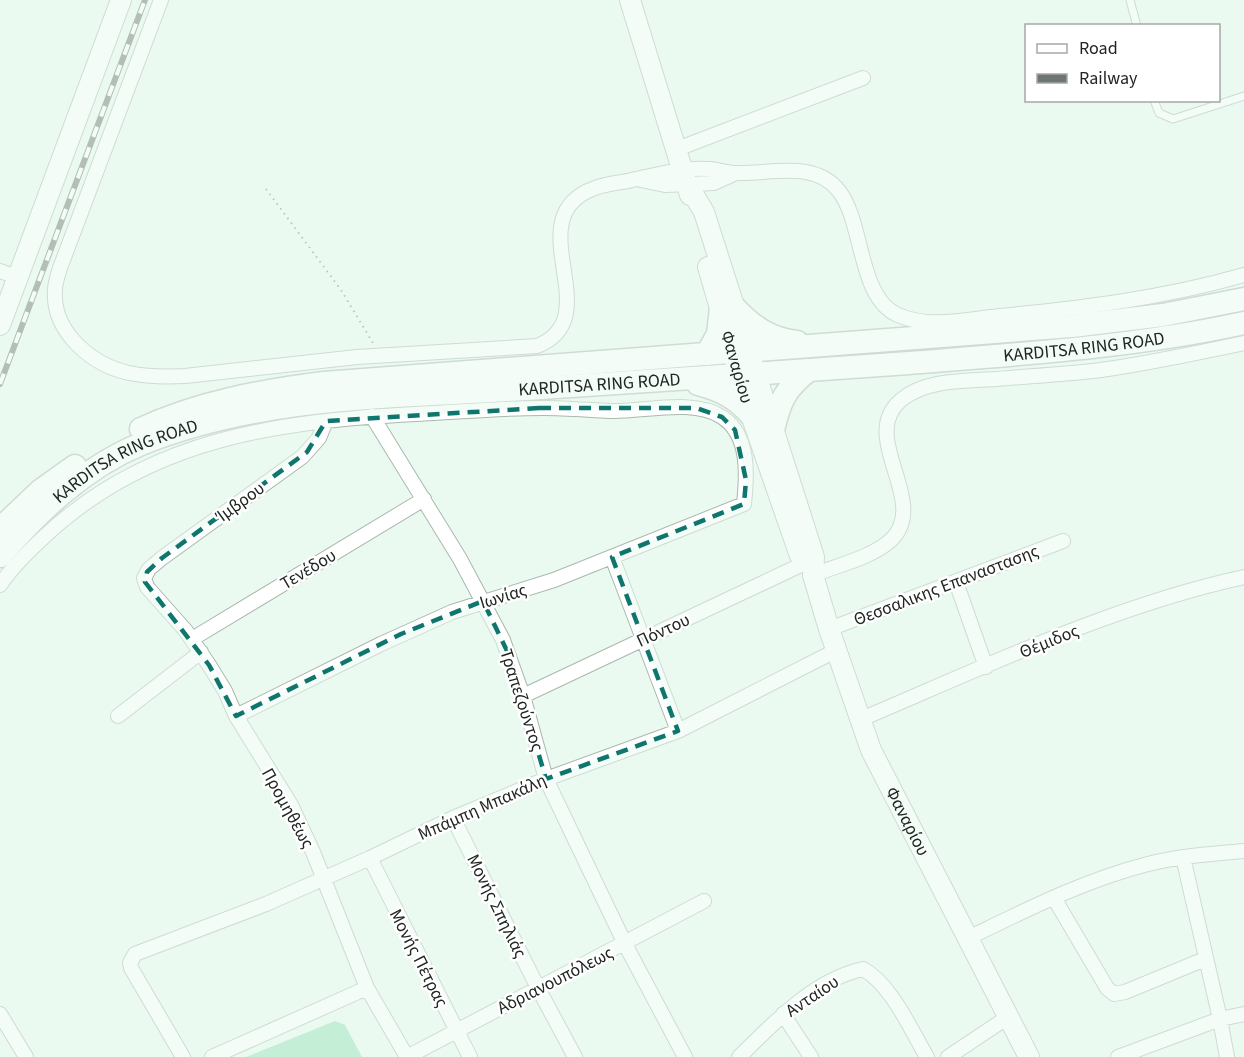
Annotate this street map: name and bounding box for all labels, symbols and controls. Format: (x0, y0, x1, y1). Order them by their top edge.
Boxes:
legend (1025, 24, 1220, 102)
text: Road (1079, 36, 1118, 61)
text: Railway (1079, 66, 1138, 91)
street label: KARDITSA RING ROAD (1002, 326, 1166, 368)
street label: Φαναρίου (714, 328, 759, 406)
street label: KARDITSA RING ROAD (518, 367, 681, 402)
street label: KARDITSA RING ROAD (47, 413, 201, 509)
street label: Ίμβρου (210, 476, 270, 529)
street label: Θεσσαλικης Επαναστασης (850, 539, 1042, 632)
street label: Τενέδου (276, 543, 341, 596)
street label: Ιωνίας (477, 577, 530, 615)
street label: Πόντου (633, 607, 694, 654)
street label: Θέμιδος (1016, 618, 1083, 665)
street label: Τραπεζούντος (493, 646, 550, 755)
street label: Προμηθέως (255, 763, 320, 853)
street label: Μπάμπη Μπακάλη (414, 768, 550, 847)
street label: Φαναρίου (879, 782, 935, 860)
street label: Μονής Σπηλιάς (461, 850, 533, 963)
street label: Μονής Πέτρας (383, 905, 454, 1012)
street label: Αδριανουπόλεως (493, 940, 618, 1020)
street label: Ανταίου (781, 969, 844, 1023)

